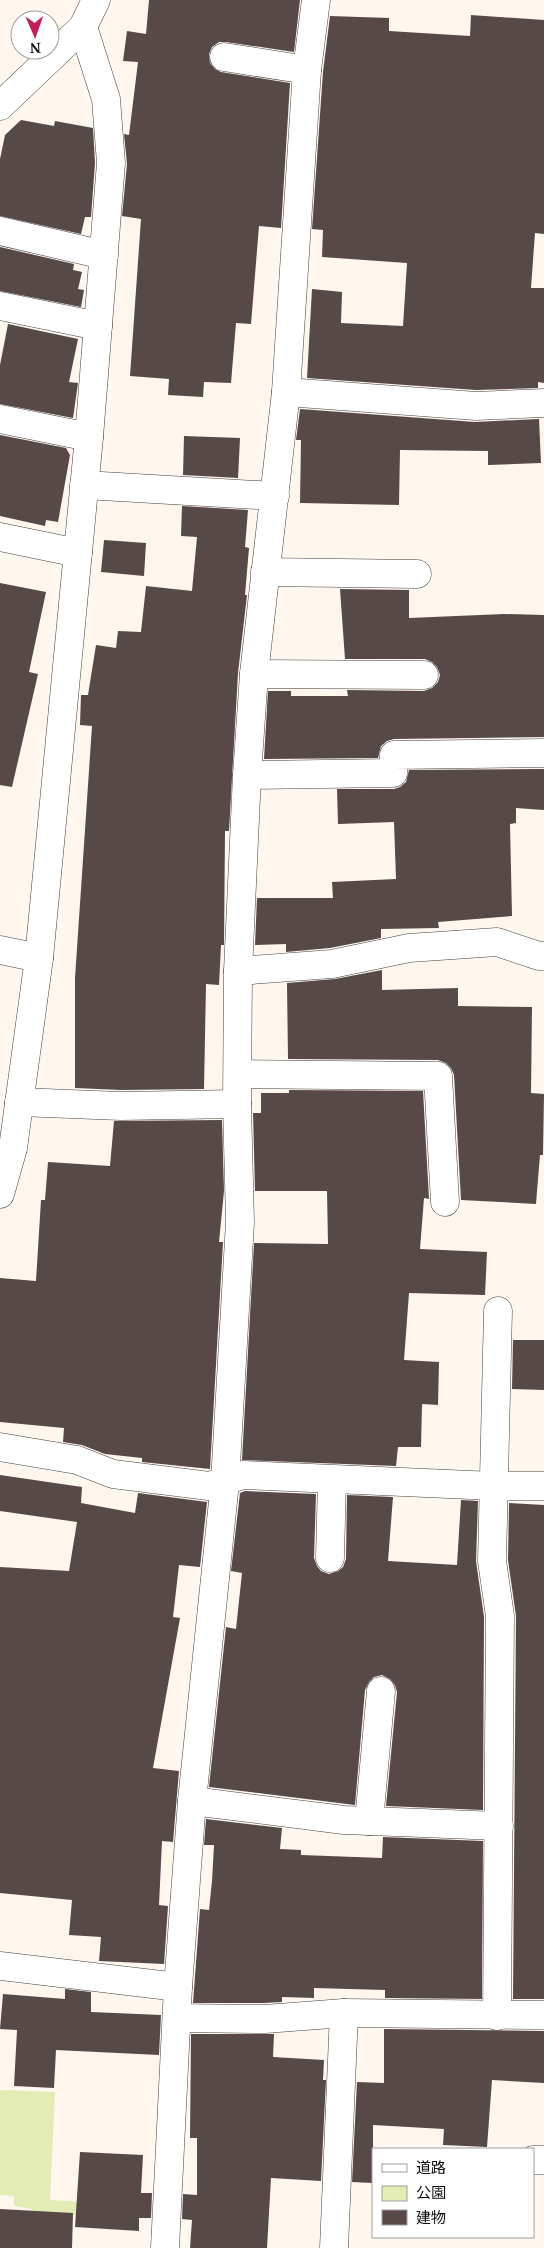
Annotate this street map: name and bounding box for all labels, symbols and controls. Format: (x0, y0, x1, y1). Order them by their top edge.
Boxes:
north arrow (10, 10, 60, 60)
text: N (30, 39, 41, 58)
legend (372, 2148, 534, 2238)
text: 道路 (416, 2157, 446, 2177)
text: 公園 (416, 2182, 446, 2202)
text: 建物 (416, 2207, 446, 2227)

